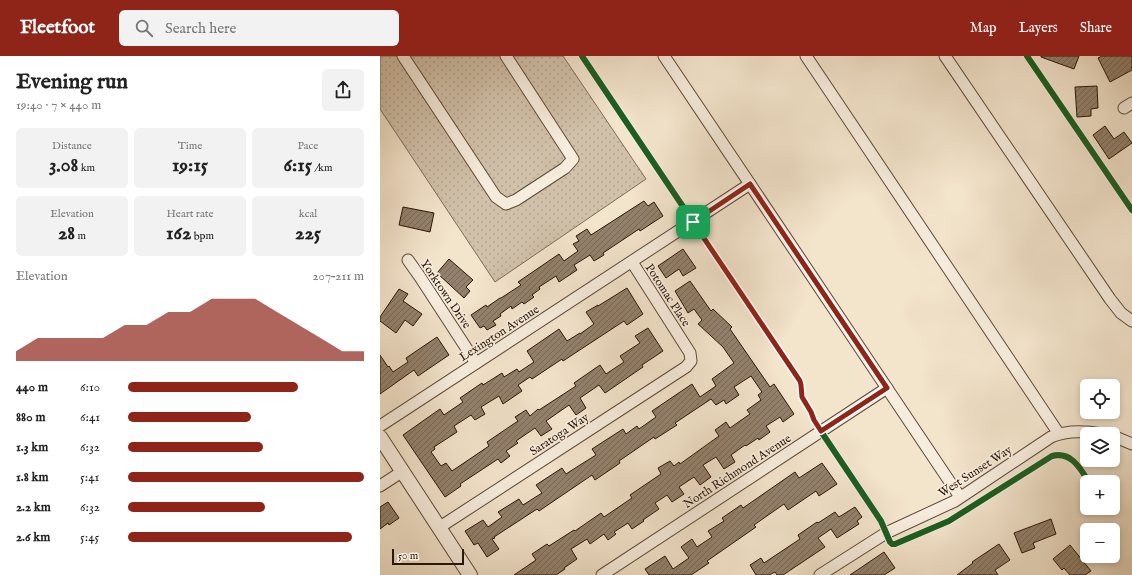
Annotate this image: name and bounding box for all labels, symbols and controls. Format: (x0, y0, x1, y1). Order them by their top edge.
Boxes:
search box (119, 10, 399, 46)
text: Fleetfoot (20, 16, 95, 40)
icon: search (133, 17, 155, 39)
text: Search here (165, 19, 236, 38)
text: Map (970, 19, 997, 37)
text: Layers (1019, 19, 1058, 37)
text: Share (1080, 19, 1112, 37)
text: Evening run (16, 68, 128, 96)
button: share (322, 69, 364, 111)
text: 19:40 · 7 × 440 m (16, 97, 101, 114)
text: Distance (52, 139, 92, 153)
text: Time (178, 139, 202, 153)
text: Pace (298, 139, 318, 153)
text: 3.08 (49, 153, 78, 178)
text: 19:15 (172, 153, 208, 178)
text: 6:15 (284, 153, 312, 178)
text: km (78, 161, 95, 175)
text: /km (312, 161, 332, 175)
pin (676, 205, 710, 239)
text: Elevation (50, 207, 94, 221)
text: Heart rate (167, 207, 213, 221)
text: kcal (299, 207, 317, 221)
icon: arrive (682, 211, 704, 233)
text: 28 (58, 221, 75, 246)
text: 162 (166, 221, 191, 246)
text: 225 (295, 221, 321, 246)
text: m (75, 229, 86, 243)
text: bpm (191, 229, 214, 243)
street label: Yorktown Drive (417, 257, 474, 332)
street label: Potomac Place (642, 261, 694, 330)
text: Elevation (16, 268, 68, 285)
text: 207–211 m (312, 268, 364, 285)
street label: Lexington Avenue (456, 302, 542, 365)
text: 440 m (16, 379, 48, 396)
text: 6:10 (80, 379, 100, 396)
map controls (1080, 379, 1120, 563)
button: locate (1080, 379, 1120, 419)
text: 880 m (16, 409, 45, 426)
text: 6:41 (80, 409, 100, 426)
street label: Saratoga Way (527, 410, 592, 459)
button: layers (1080, 427, 1120, 467)
street label: North Richmond Avenue (681, 431, 794, 512)
text: 1.3 km (16, 439, 48, 456)
text: 6:32 (80, 439, 100, 456)
street label: West Sunset Way (936, 442, 1015, 501)
text: 1.8 km (16, 469, 49, 486)
text: 5:41 (80, 469, 99, 486)
button: + (1080, 475, 1120, 515)
text: 2.2 km (16, 499, 51, 516)
text: 6:32 (80, 499, 100, 516)
button: − (1080, 523, 1120, 563)
text: 2.6 km (16, 529, 50, 546)
text: 5:45 (80, 529, 99, 546)
scale bar (392, 547, 464, 566)
text: 50 m (398, 549, 418, 563)

